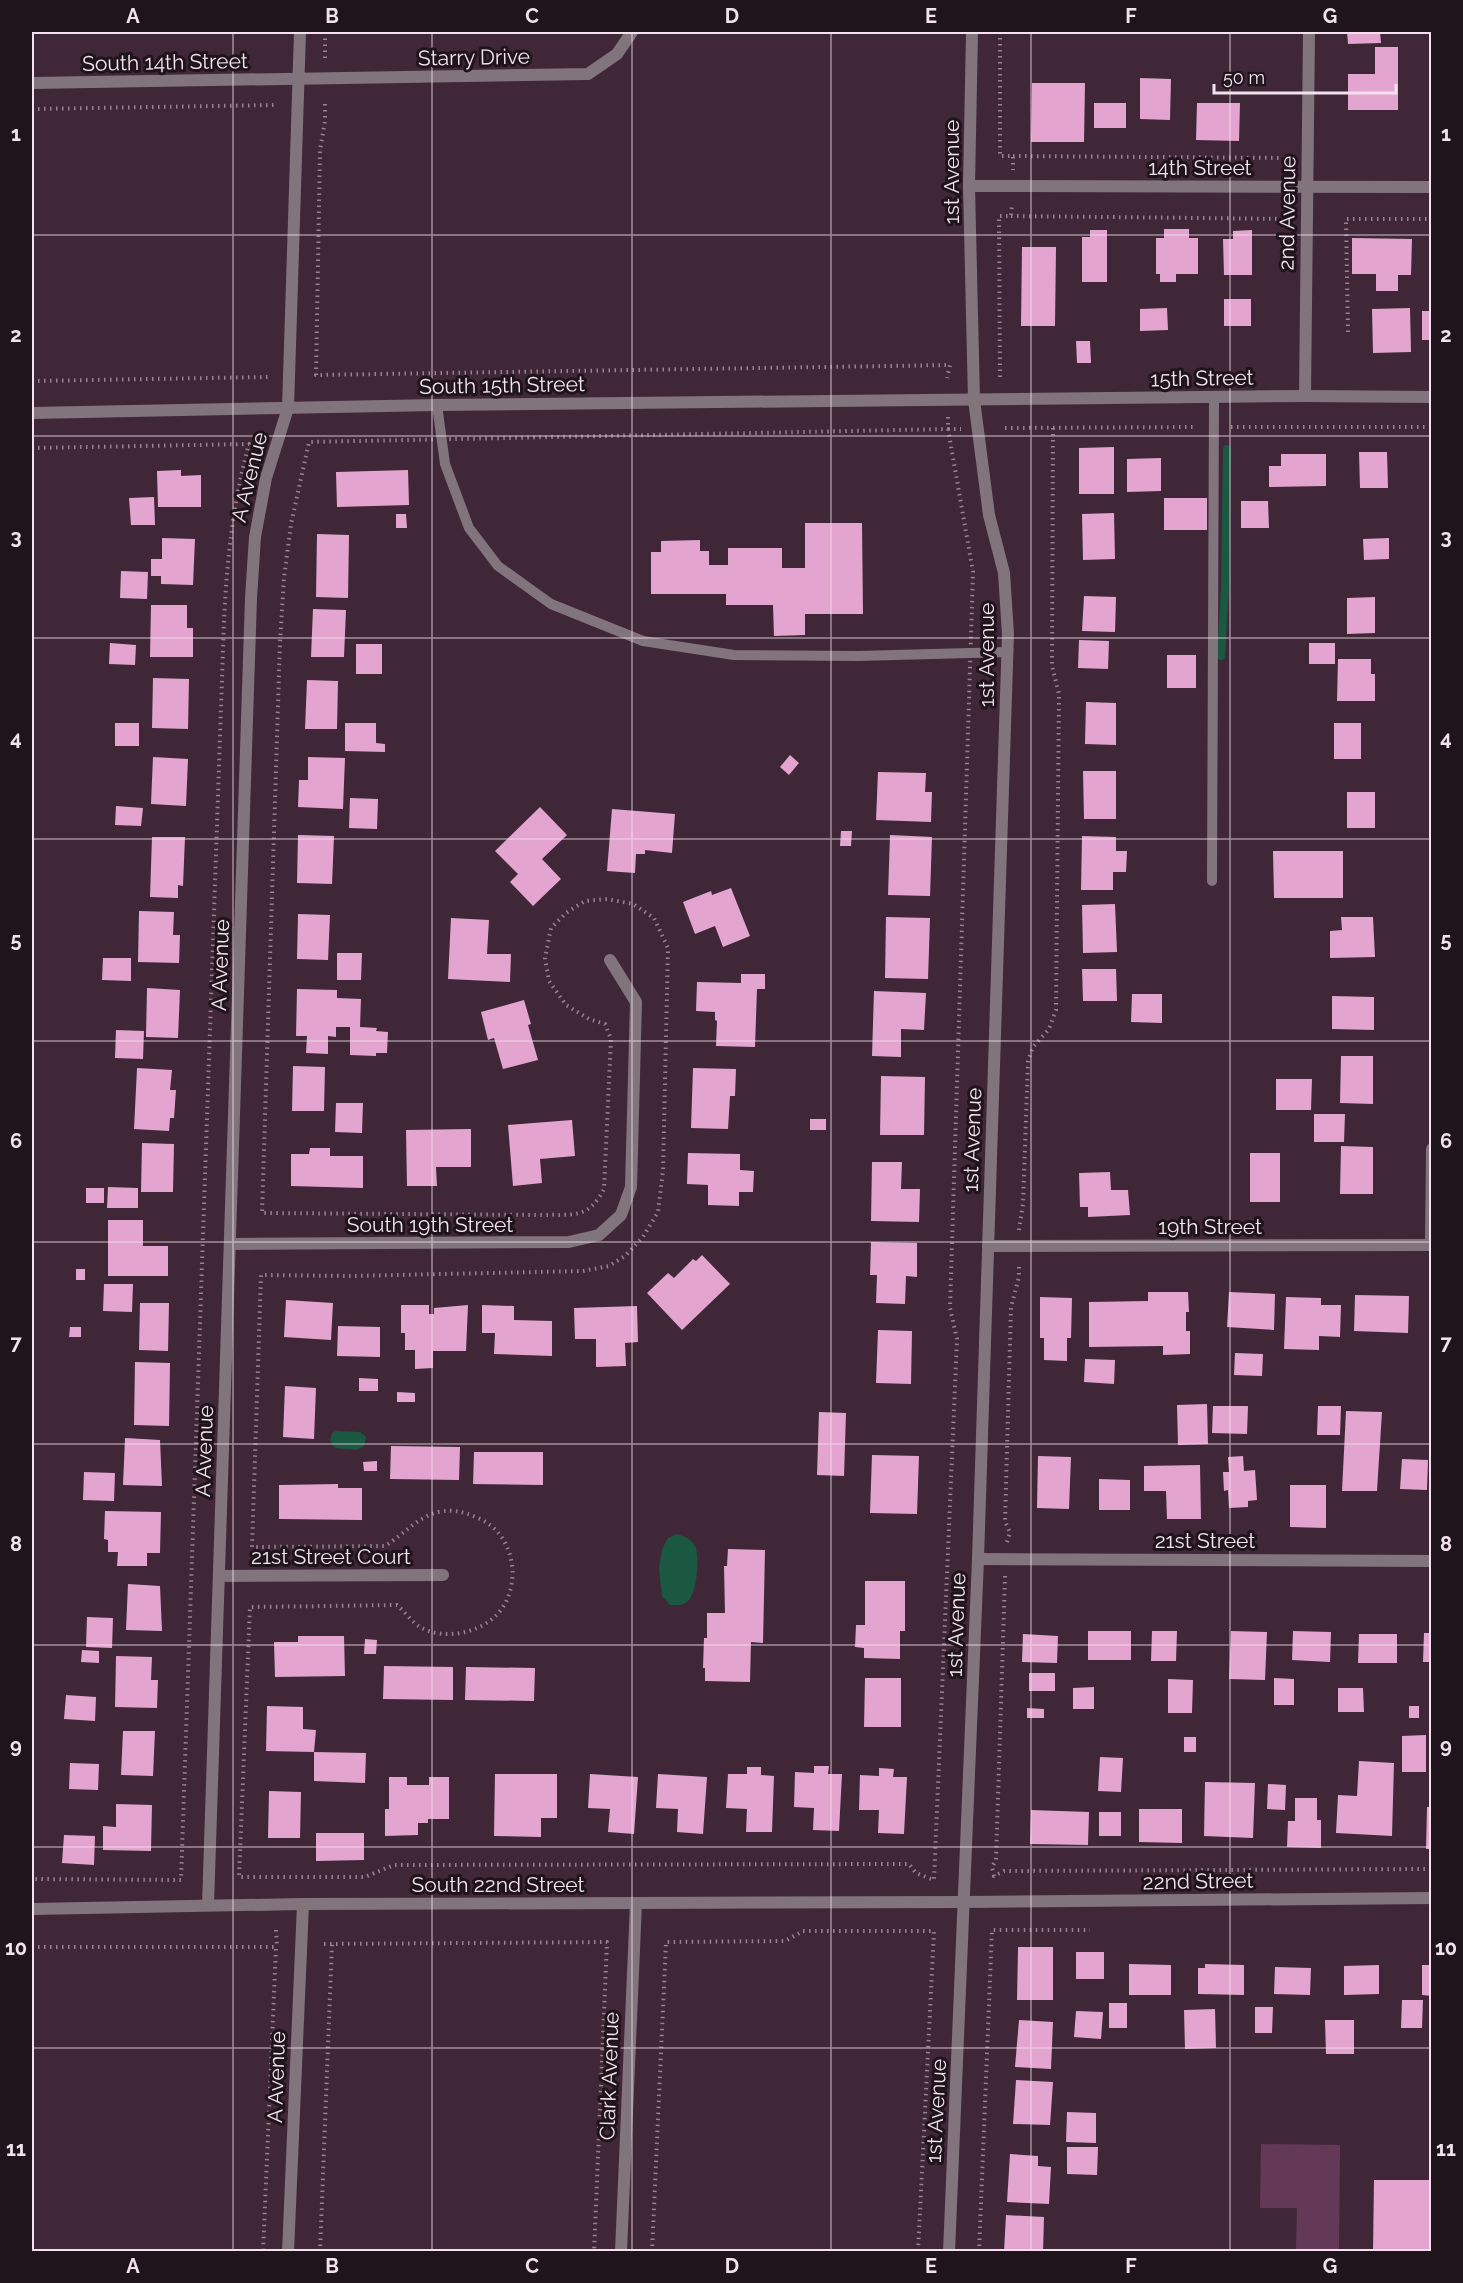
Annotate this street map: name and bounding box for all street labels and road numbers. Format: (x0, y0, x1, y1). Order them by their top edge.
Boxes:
street label: Starry Drive (418, 44, 530, 70)
street label: South 14th Street (82, 48, 248, 76)
street label: 1st Avenue (939, 120, 964, 224)
street label: 14th Street (1148, 155, 1252, 180)
street label: 2nd Avenue (1274, 155, 1300, 271)
street label: 15th Street (1150, 365, 1254, 391)
street label: South 15th Street (419, 371, 585, 399)
street label: A Avenue (226, 429, 272, 525)
street label: 1st Avenue (974, 603, 999, 707)
street label: A Avenue (206, 919, 234, 1011)
street label: 1st Avenue (958, 1087, 986, 1193)
street label: South 19th Street (347, 1212, 513, 1237)
street label: 19th Street (1158, 1214, 1262, 1239)
street label: A Avenue (190, 1405, 218, 1497)
street label: 21st Street (1155, 1528, 1255, 1553)
street label: 21st Street Court (251, 1544, 411, 1569)
street label: 1st Avenue (942, 1572, 970, 1678)
street label: 22nd Street (1142, 1868, 1254, 1894)
street label: South 22nd Street (411, 1872, 585, 1897)
street label: Clark Avenue (594, 2011, 624, 2141)
street label: A Avenue (262, 2031, 290, 2123)
street label: 1st Avenue (921, 2058, 951, 2164)

